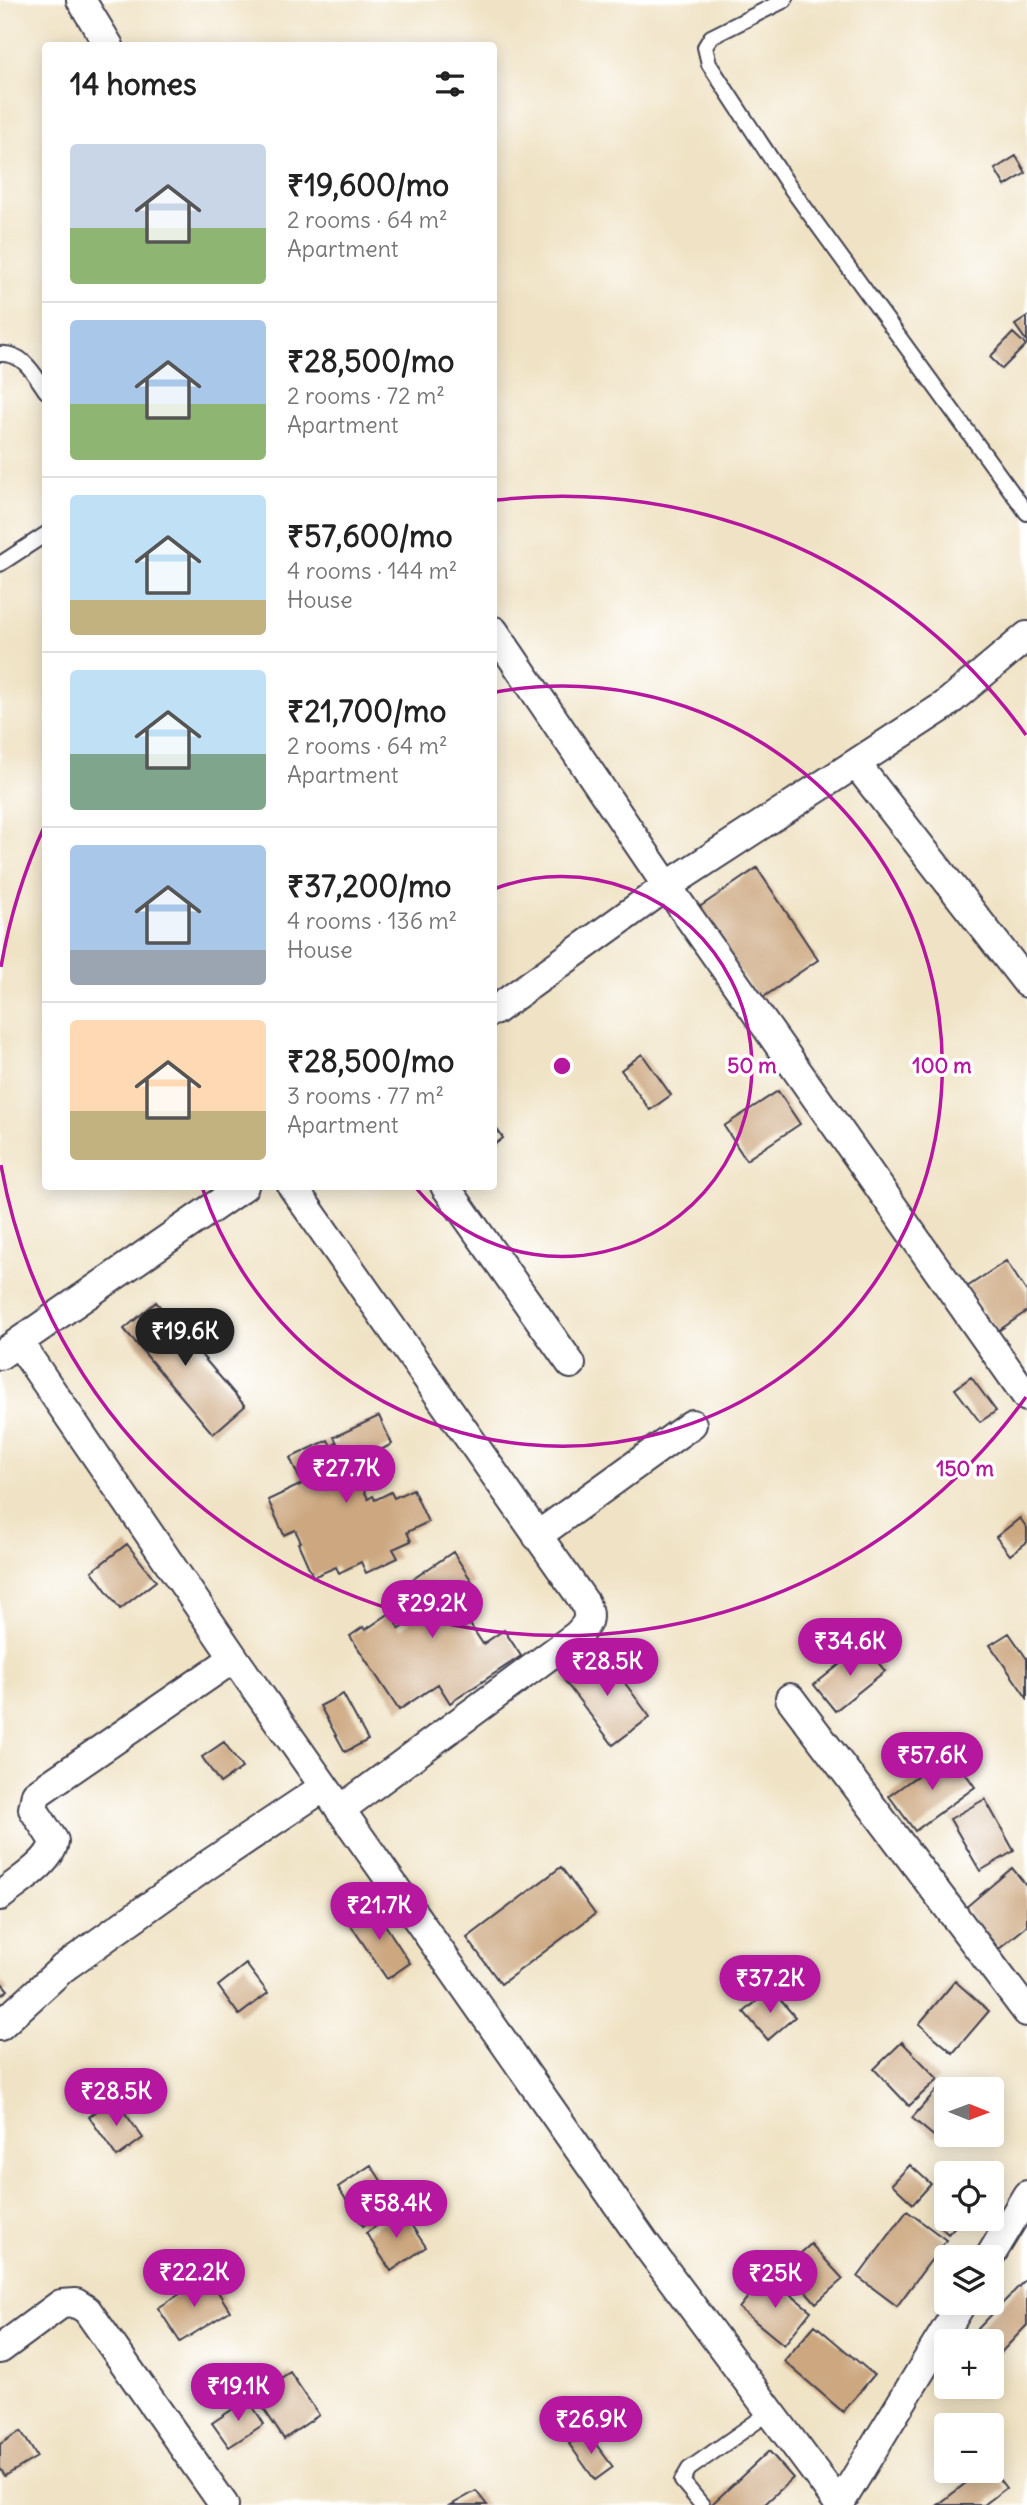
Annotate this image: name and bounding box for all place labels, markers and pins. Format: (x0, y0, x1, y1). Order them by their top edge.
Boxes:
centre of rings (550, 1054, 574, 1078)
pin: ₹19.6K (128, 1308, 242, 1368)
pin: ₹27.7K (289, 1446, 403, 1505)
pin: ₹29.2K (375, 1580, 489, 1640)
pin: ₹34.6K (793, 1618, 907, 1678)
pin: ₹28.5K (550, 1638, 664, 1698)
pin: ₹57.6K (875, 1732, 989, 1792)
pin: ₹21.7K (322, 1882, 436, 1942)
pin: ₹37.2K (713, 1955, 827, 2015)
pin: ₹28.5K (59, 2068, 173, 2128)
pin: ₹58.4K (339, 2180, 453, 2240)
pin: ₹22.2K (137, 2250, 251, 2309)
pin: ₹25K (734, 2250, 816, 2310)
pin: ₹19.1K (181, 2364, 295, 2423)
pin: ₹26.9K (534, 2396, 648, 2456)

